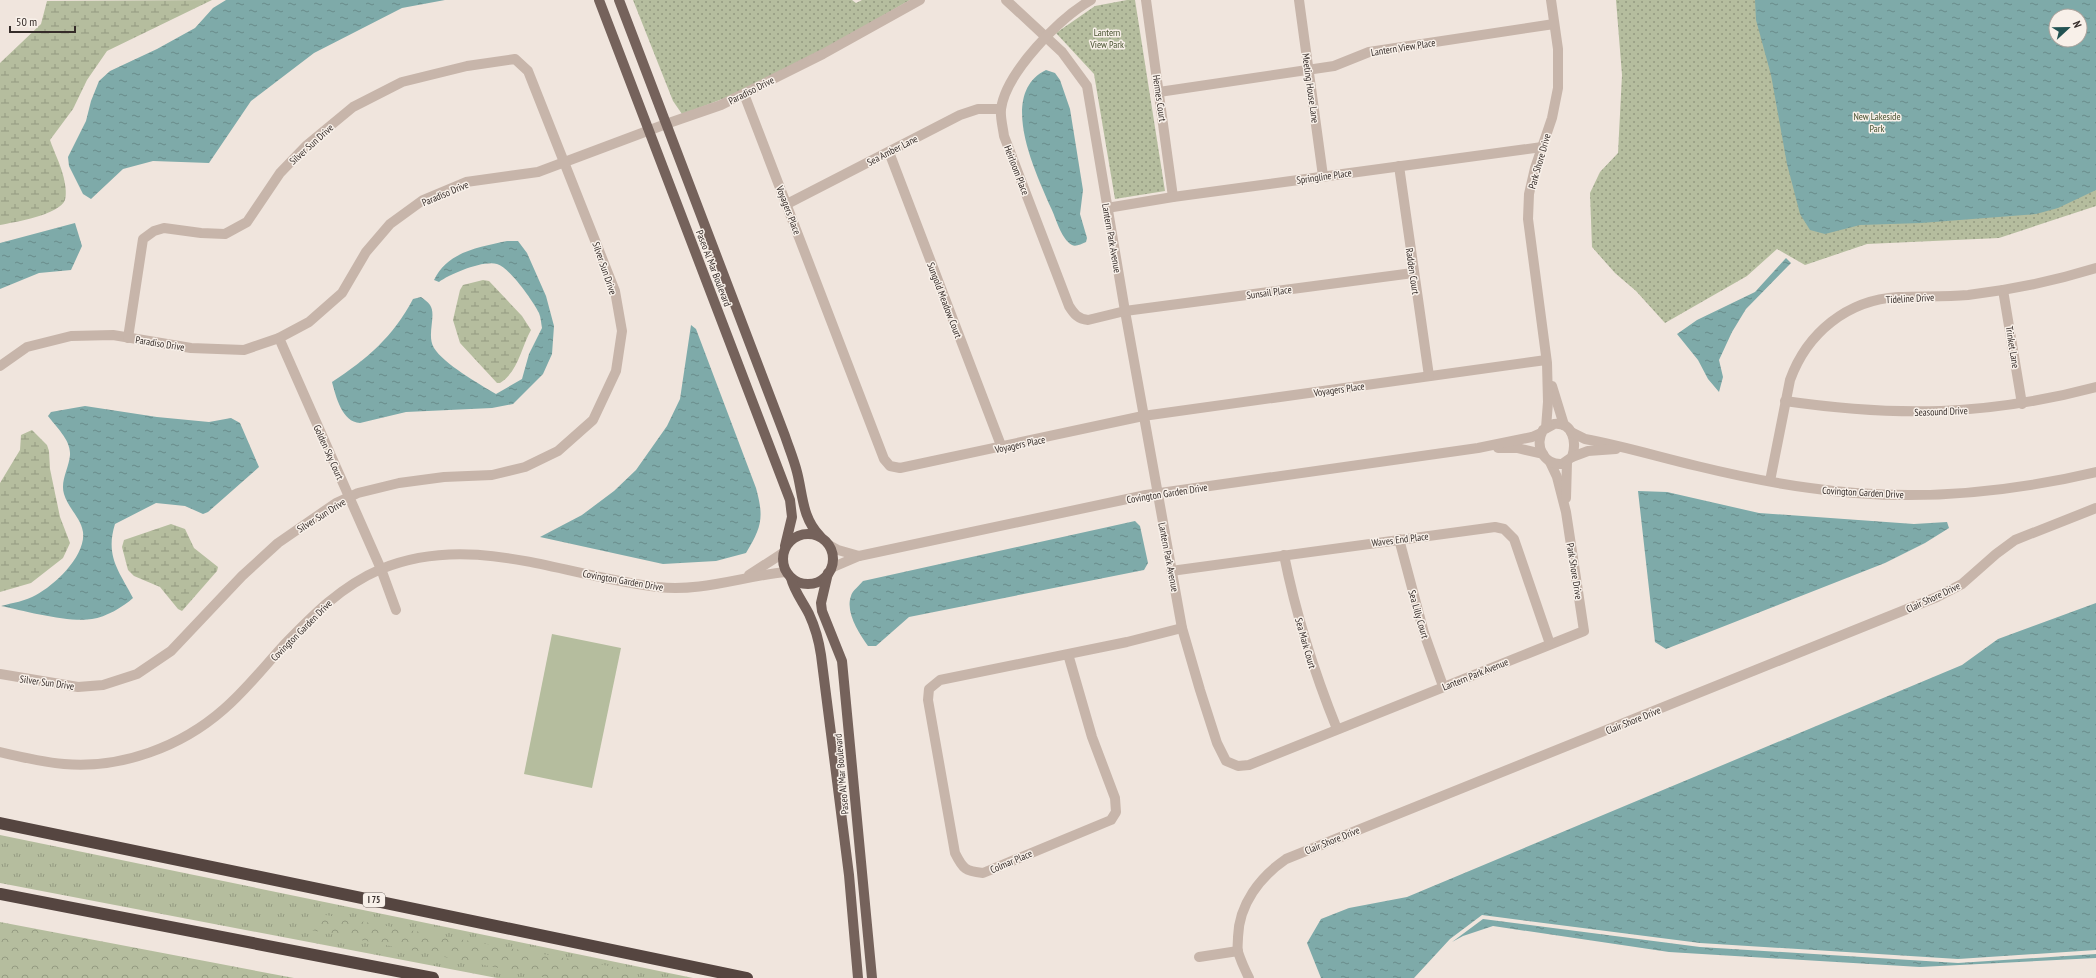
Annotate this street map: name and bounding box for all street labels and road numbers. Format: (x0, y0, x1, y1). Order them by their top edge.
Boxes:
street label: Lantern View Place (1370, 36, 1436, 59)
street label: Meeting House Lane (1299, 52, 1322, 124)
street label: Paradiso Drive (726, 73, 776, 107)
street label: Hermes Court (1150, 74, 1169, 123)
street label: Silver Sun Drive (287, 121, 336, 168)
street label: Sea Amber Lane (865, 132, 920, 169)
street label: Park Shore Drive (1525, 132, 1554, 190)
street label: Heirloom Place (1001, 143, 1032, 197)
street label: Springline Place (1296, 166, 1353, 187)
street label: Paradiso Drive (420, 178, 471, 209)
street label: Voyagers Place (773, 183, 804, 236)
street label: Lantern Park Avenue (1099, 202, 1124, 274)
street label: Paseo Al Mar Boulevard (693, 228, 734, 308)
street label: Silver Sun Drive (589, 240, 620, 296)
street label: Radden Court (1403, 247, 1422, 295)
street label: Sungold Meadow Court (924, 260, 965, 340)
street label: Sunsail Place (1246, 283, 1292, 302)
street label: Tideline Drive (1886, 291, 1935, 306)
street label: Trinket Lane (2003, 325, 2022, 369)
street label: Paradiso Drive (134, 333, 185, 354)
street label: Voyagers Place (1312, 379, 1365, 400)
street label: Seasound Drive (1914, 404, 1968, 419)
street label: Golden Sky Court (311, 423, 347, 482)
street label: Voyagers Place (993, 433, 1046, 456)
street label: Covington Garden Drive (1126, 481, 1208, 506)
street label: Covington Garden Drive (1822, 484, 1904, 501)
street label: Silver Sun Drive (295, 495, 348, 535)
street label: Lantern Park Avenue (1155, 521, 1182, 593)
street label: Waves End Place (1371, 530, 1429, 549)
street label: Park Shore Drive (1564, 542, 1585, 600)
street label: Covington Garden Drive (582, 567, 664, 594)
street label: Clair Shore Drive (1904, 579, 1962, 616)
street label: Sea Lilly Court (1405, 588, 1432, 640)
street label: Covington Garden Drive (268, 597, 335, 664)
street label: Sea Mark Court (1292, 616, 1319, 670)
street label: Lantern Park Avenue (1440, 655, 1510, 694)
street label: Silver Sun Drive (19, 672, 75, 693)
street label: Clair Shore Drive (1604, 704, 1663, 737)
street label: Paseo Al Mar Boulevard (831, 733, 851, 815)
street label: Clair Shore Drive (1303, 824, 1362, 857)
street label: Colmar Place (988, 847, 1034, 876)
road number: I 75 (363, 893, 385, 907)

